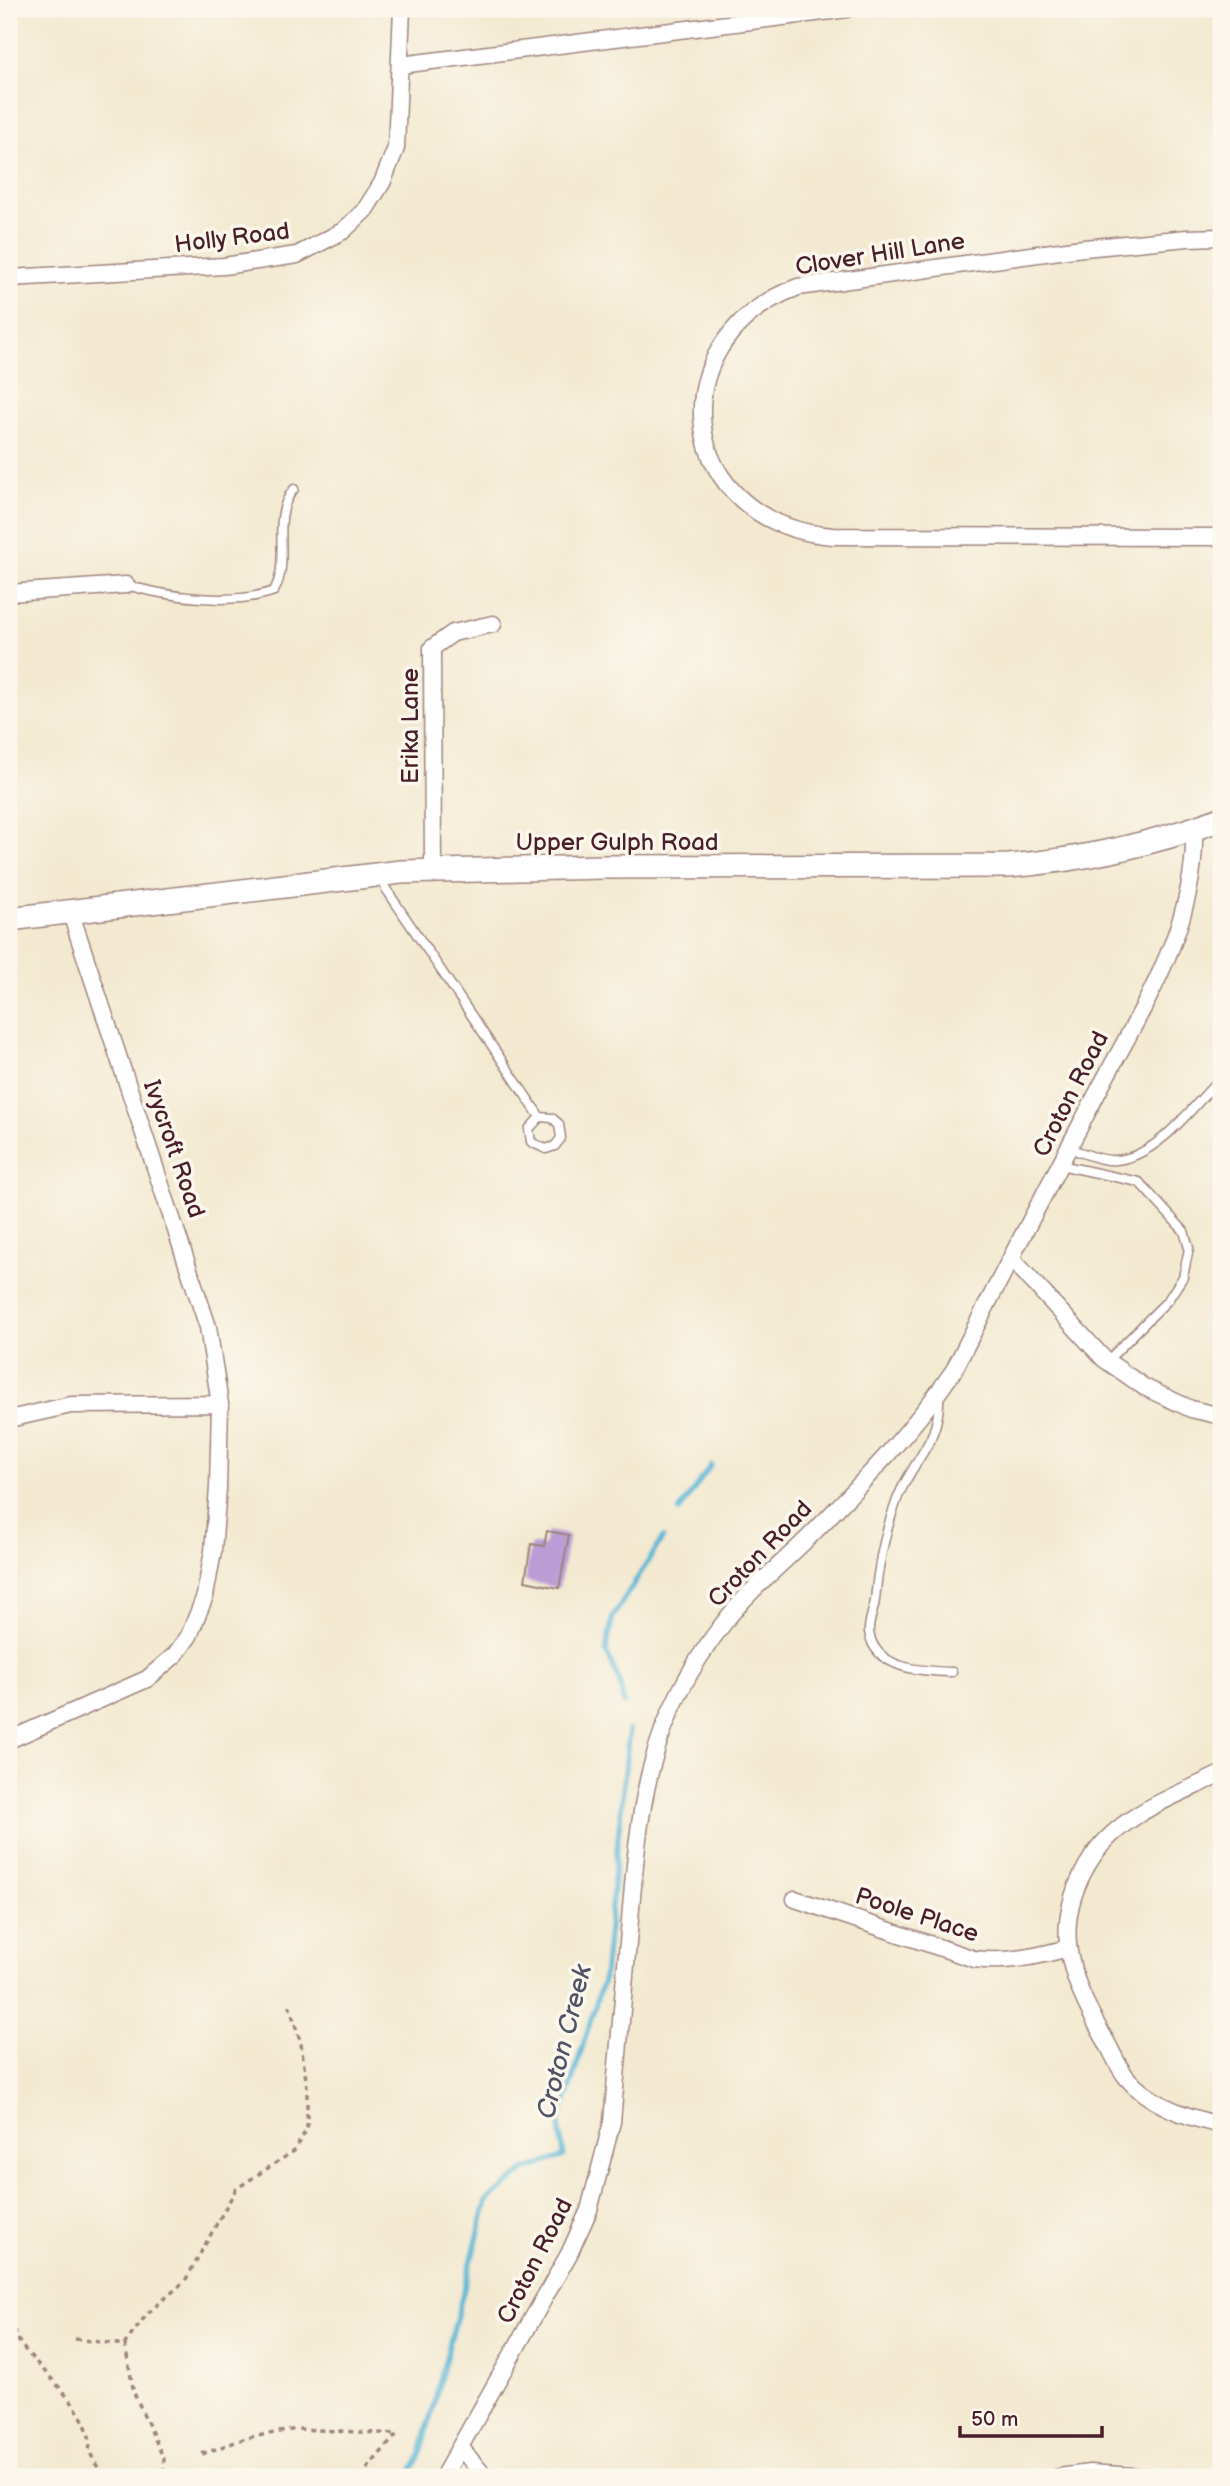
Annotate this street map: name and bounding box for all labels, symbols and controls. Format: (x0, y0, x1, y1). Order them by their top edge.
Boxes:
street label: Holly Road (173, 217, 291, 259)
street label: Clover Hill Lane (793, 226, 967, 282)
street label: Erika Lane (396, 668, 425, 784)
street label: Upper Gulph Road (515, 828, 719, 857)
street label: Croton Road (1027, 1026, 1115, 1162)
street label: Ivycroft Road (137, 1076, 211, 1222)
street label: Croton Road (702, 1495, 818, 1613)
street label: Poole Place (852, 1881, 982, 1949)
water label: Croton Creek (531, 1961, 599, 2122)
street label: Croton Road (491, 2193, 579, 2329)
scale bar (960, 2395, 1102, 2439)
text: 50 m (971, 2407, 1018, 2432)

